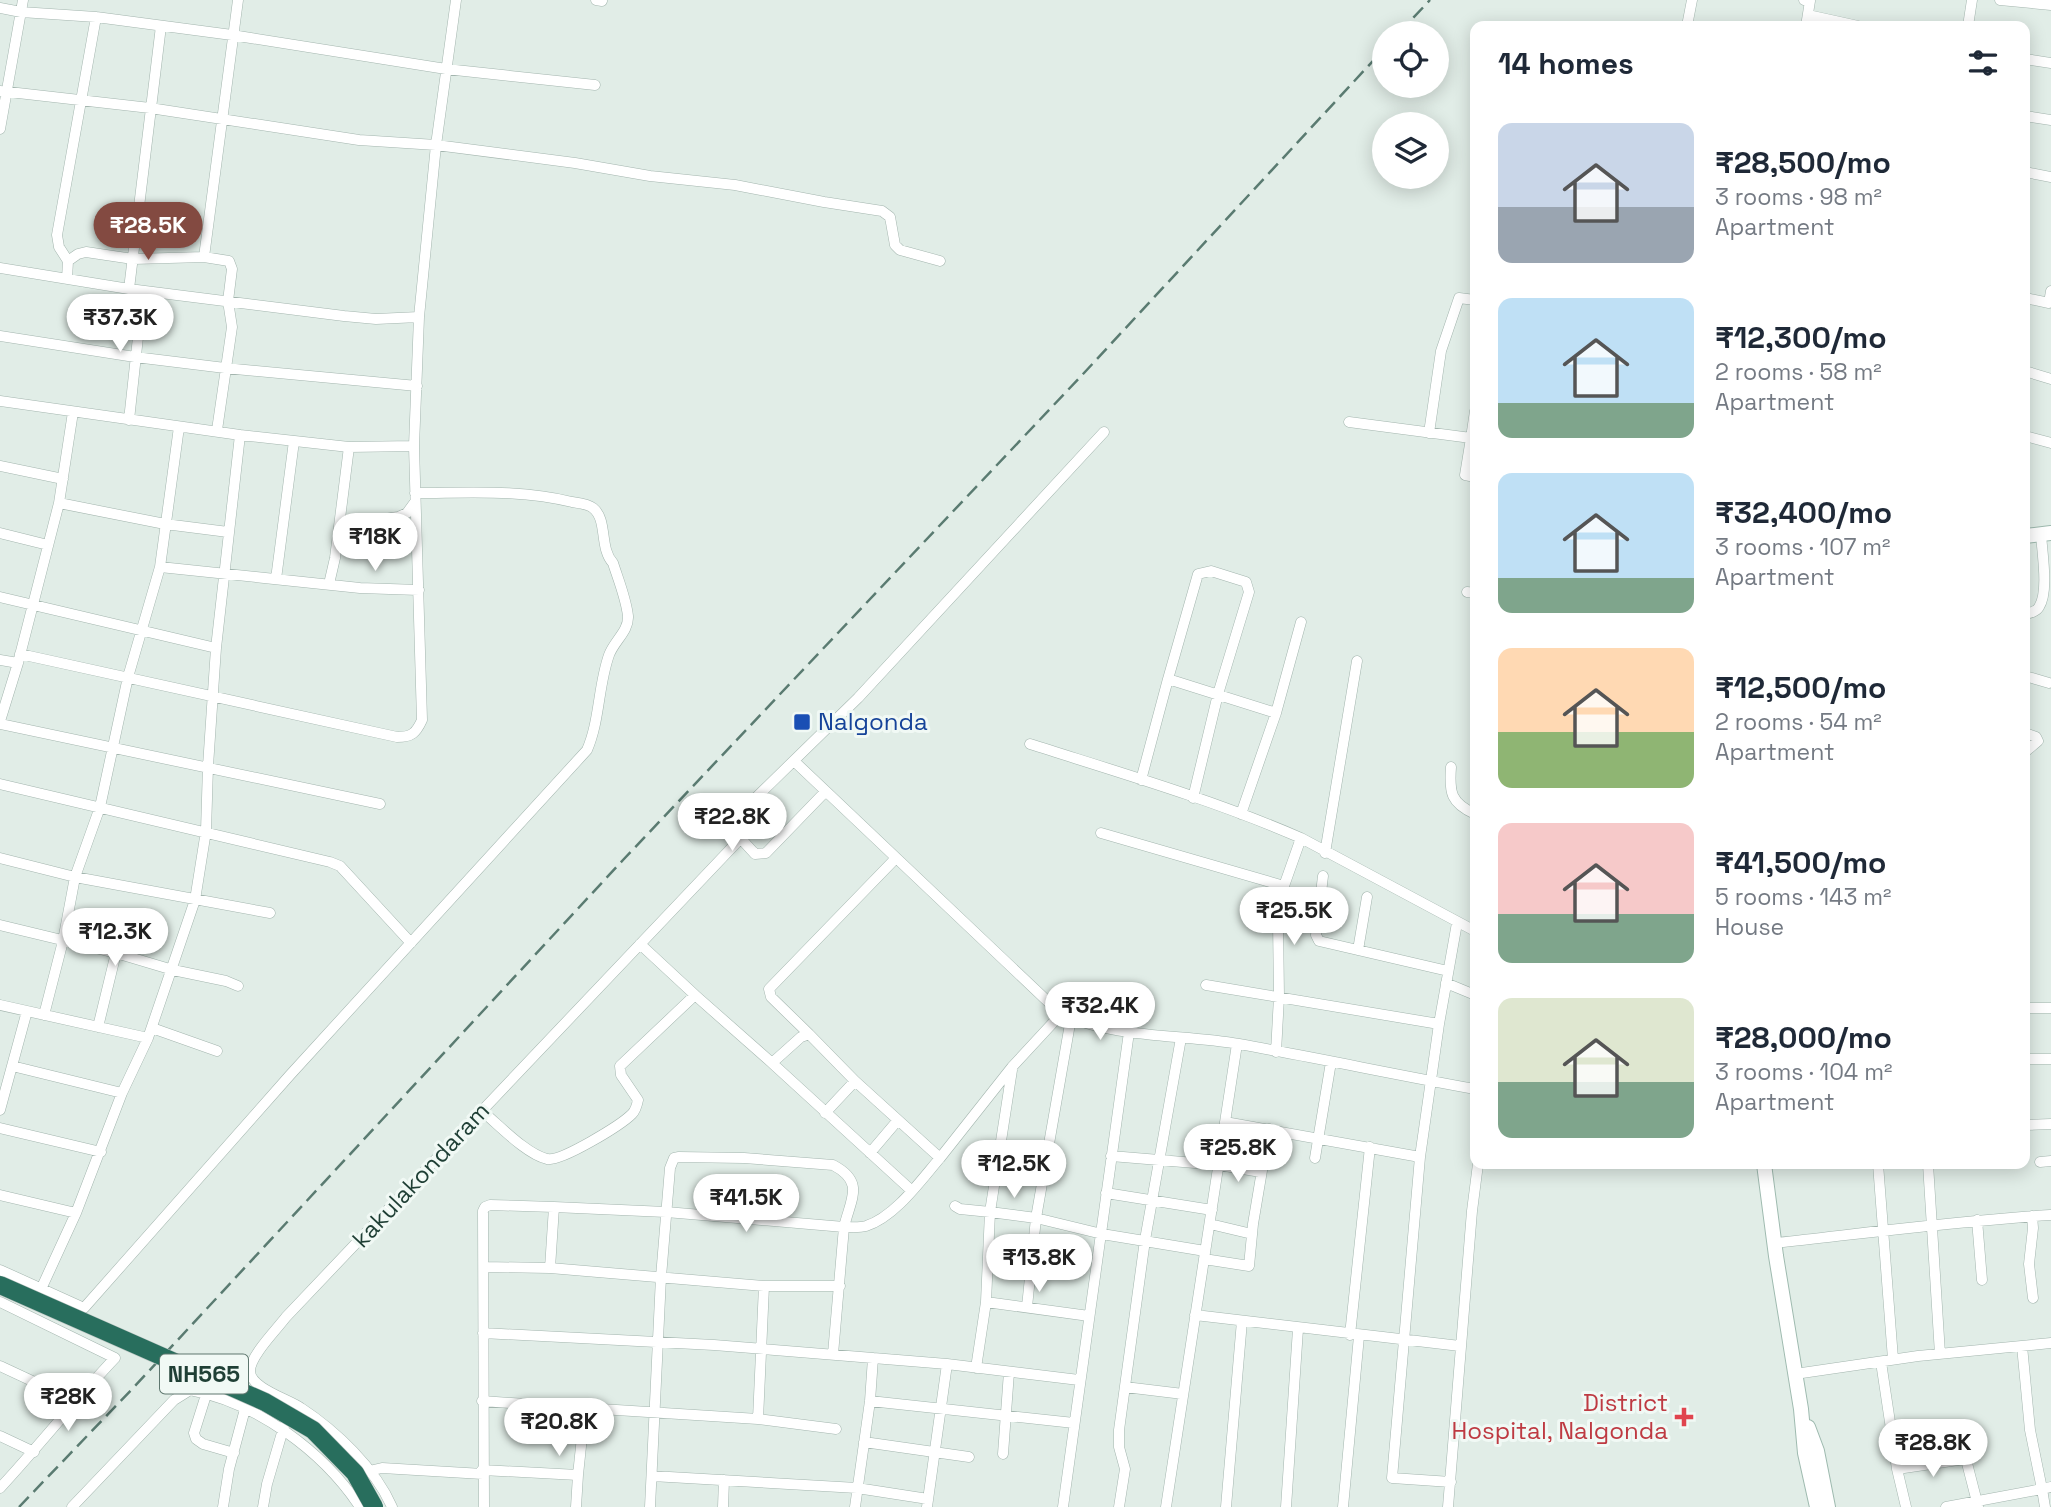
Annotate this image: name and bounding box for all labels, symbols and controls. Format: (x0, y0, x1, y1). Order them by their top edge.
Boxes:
map controls (1372, 21, 1449, 189)
button: locate (1372, 21, 1449, 98)
text: 14 homes (1498, 44, 1634, 83)
icon: filters (1964, 44, 2002, 82)
button: layers (1372, 112, 1449, 189)
text: ₹28,500/mo (1715, 143, 1891, 182)
icon: home (1554, 151, 1638, 235)
text: 3 rooms · 98 m² (1715, 182, 1882, 212)
pin: ₹28.5K (91, 202, 205, 262)
text: ₹28.5K (110, 210, 186, 240)
text: Apartment (1715, 212, 1835, 242)
pin: ₹37.3K (63, 294, 177, 354)
text: ₹37.3K (83, 302, 157, 332)
text: ₹12,300/mo (1715, 318, 1887, 357)
icon: home (1554, 326, 1638, 410)
text: 2 rooms · 58 m² (1715, 357, 1882, 387)
text: Apartment (1715, 387, 1835, 417)
text: ₹32,400/mo (1715, 493, 1892, 532)
icon: home (1554, 501, 1638, 585)
pin: ₹18K (334, 514, 416, 573)
text: ₹18K (349, 521, 401, 551)
text: 3 rooms · 107 m² (1715, 532, 1891, 562)
text: Apartment (1715, 562, 1835, 592)
text: ₹12,500/mo (1715, 668, 1886, 707)
icon: home (1554, 676, 1638, 760)
place label: Nalgonda (818, 706, 928, 737)
text: 2 rooms · 54 m² (1715, 707, 1882, 737)
marker: Nalgonda (792, 712, 812, 732)
text: Apartment (1715, 737, 1835, 767)
pin: ₹22.8K (675, 794, 789, 853)
text: ₹22.8K (694, 801, 770, 831)
text: ₹41,500/mo (1715, 843, 1886, 882)
icon: home (1554, 851, 1638, 935)
text: 5 rooms · 143 m² (1715, 882, 1891, 912)
pin: ₹25.5K (1237, 888, 1351, 947)
text: ₹25.5K (1256, 895, 1332, 925)
pin: ₹12.3K (58, 908, 172, 968)
text: House (1715, 912, 1784, 942)
text: ₹12.3K (78, 916, 152, 946)
pin: ₹32.4K (1043, 982, 1157, 1042)
text: ₹32.4K (1061, 990, 1139, 1020)
text: ₹28,000/mo (1715, 1018, 1892, 1057)
icon: home (1554, 1026, 1638, 1110)
text: 3 rooms · 104 m² (1715, 1057, 1892, 1087)
text: Apartment (1715, 1087, 1835, 1117)
street label: kakulakondaram (345, 1095, 496, 1254)
pin: ₹25.8K (1181, 1124, 1295, 1184)
text: ₹25.8K (1200, 1132, 1276, 1162)
pin: ₹12.5K (957, 1140, 1071, 1200)
text: ₹12.5K (977, 1148, 1051, 1178)
pin: ₹41.5K (689, 1174, 803, 1234)
text: ₹41.5K (709, 1182, 783, 1212)
pin: ₹13.8K (982, 1234, 1096, 1294)
text: ₹13.8K (1002, 1242, 1076, 1272)
road number: NH565 (160, 1354, 248, 1394)
pin: ₹28K (27, 1374, 109, 1433)
text: ₹28K (40, 1381, 96, 1411)
place label: District Hospital, Nalgonda (1452, 1387, 1668, 1446)
pin: ₹20.8K (502, 1398, 616, 1458)
text: ₹20.8K (520, 1406, 598, 1436)
marker: District Hospital, Nalgonda (1674, 1407, 1694, 1427)
pin: ₹28.8K (1876, 1420, 1990, 1479)
text: ₹28.8K (1895, 1427, 1971, 1457)

